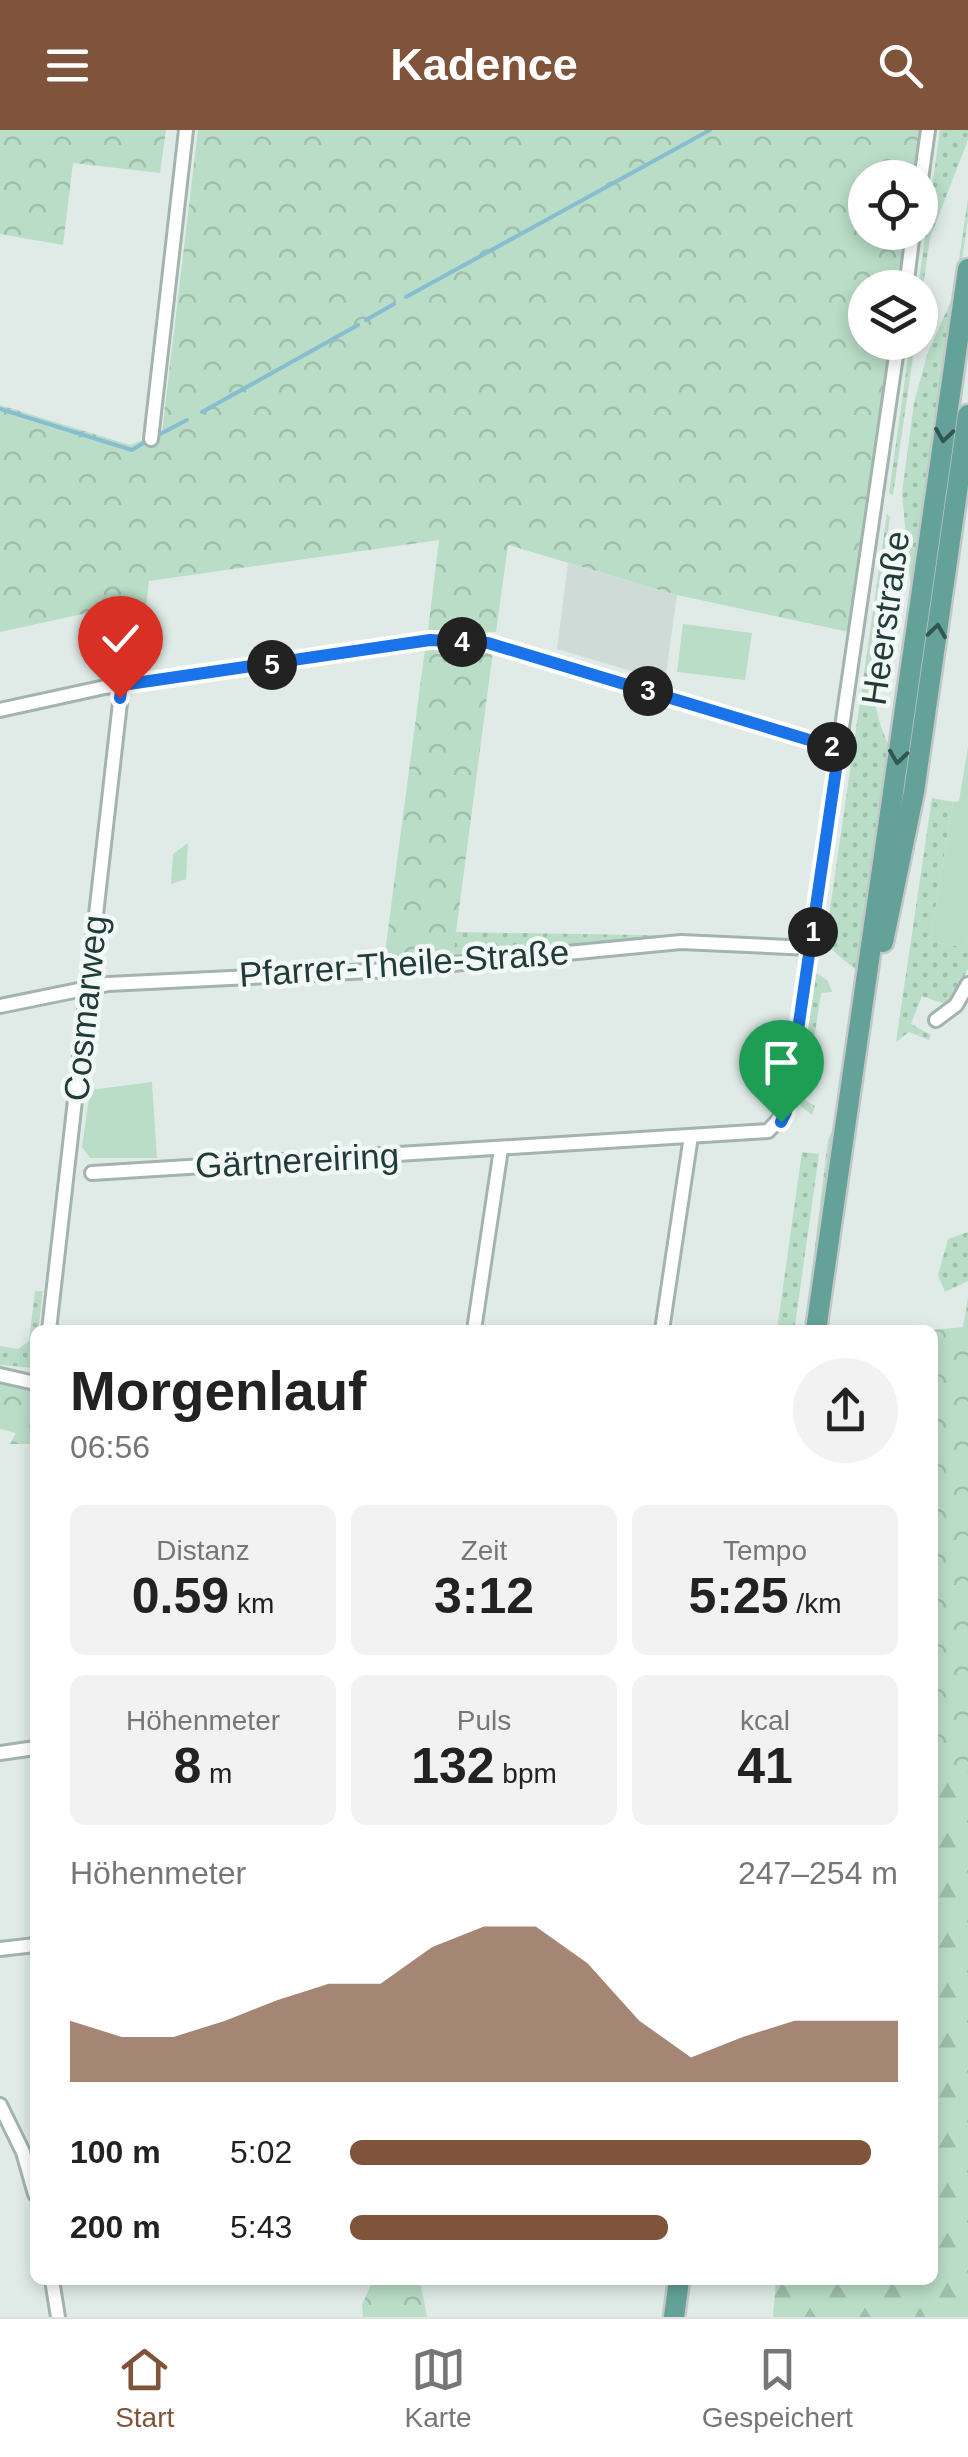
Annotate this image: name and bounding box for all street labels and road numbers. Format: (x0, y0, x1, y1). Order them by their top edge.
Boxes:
street label: Heerstraße (854, 529, 916, 707)
street label: Cosmarweg (56, 913, 114, 1103)
street label: Pfarrer-Theile-Straße (238, 932, 570, 994)
street label: Gärtnereiring (194, 1135, 400, 1185)

